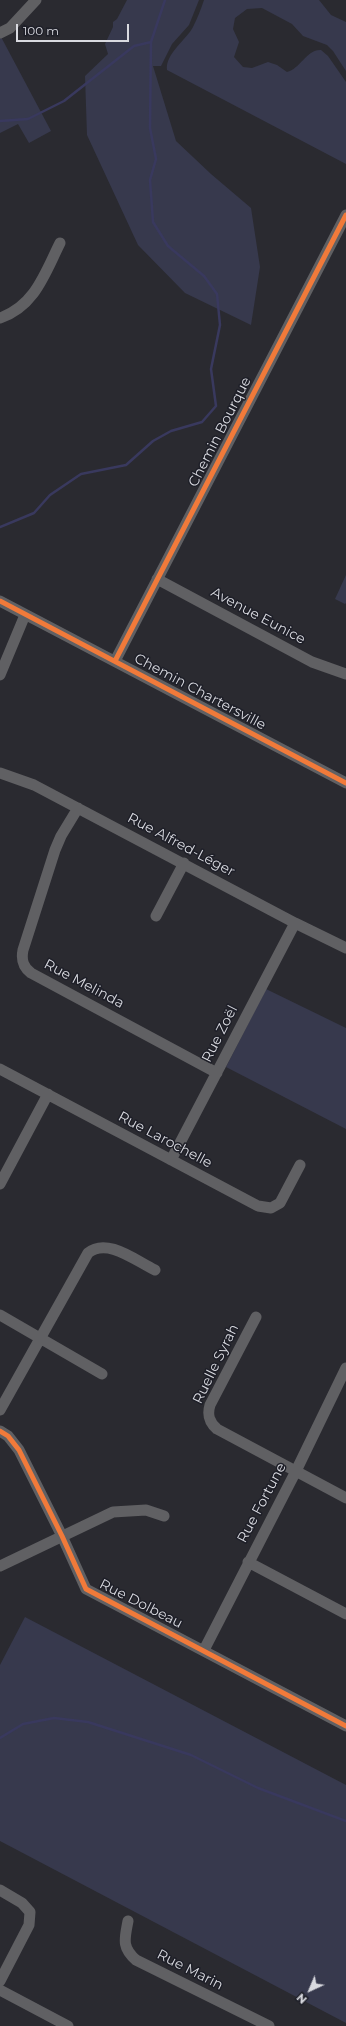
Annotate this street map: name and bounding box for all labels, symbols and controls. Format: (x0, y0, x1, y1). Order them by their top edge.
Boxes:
scale bar (18, 16, 131, 42)
text: 100 m (23, 23, 59, 38)
street label: Chemin Bourque (185, 374, 255, 490)
street label: Avenue Eunice (208, 584, 308, 648)
street label: Chemin Chartersville (131, 650, 269, 734)
street label: Rue Alfred-Léger (124, 810, 238, 880)
street label: Rue Melinda (41, 956, 127, 1012)
street label: Rue Zoël (199, 1003, 241, 1065)
street label: Rue Larochelle (115, 1108, 215, 1172)
street label: Ruelle Syrah (189, 1321, 243, 1407)
street label: Rue Fortune (234, 1460, 290, 1546)
street label: Rue Dolbeau (97, 1576, 185, 1632)
street label: Rue Marin (154, 1946, 226, 1994)
north arrow (290, 1970, 330, 2010)
text: N (294, 1991, 310, 2007)

